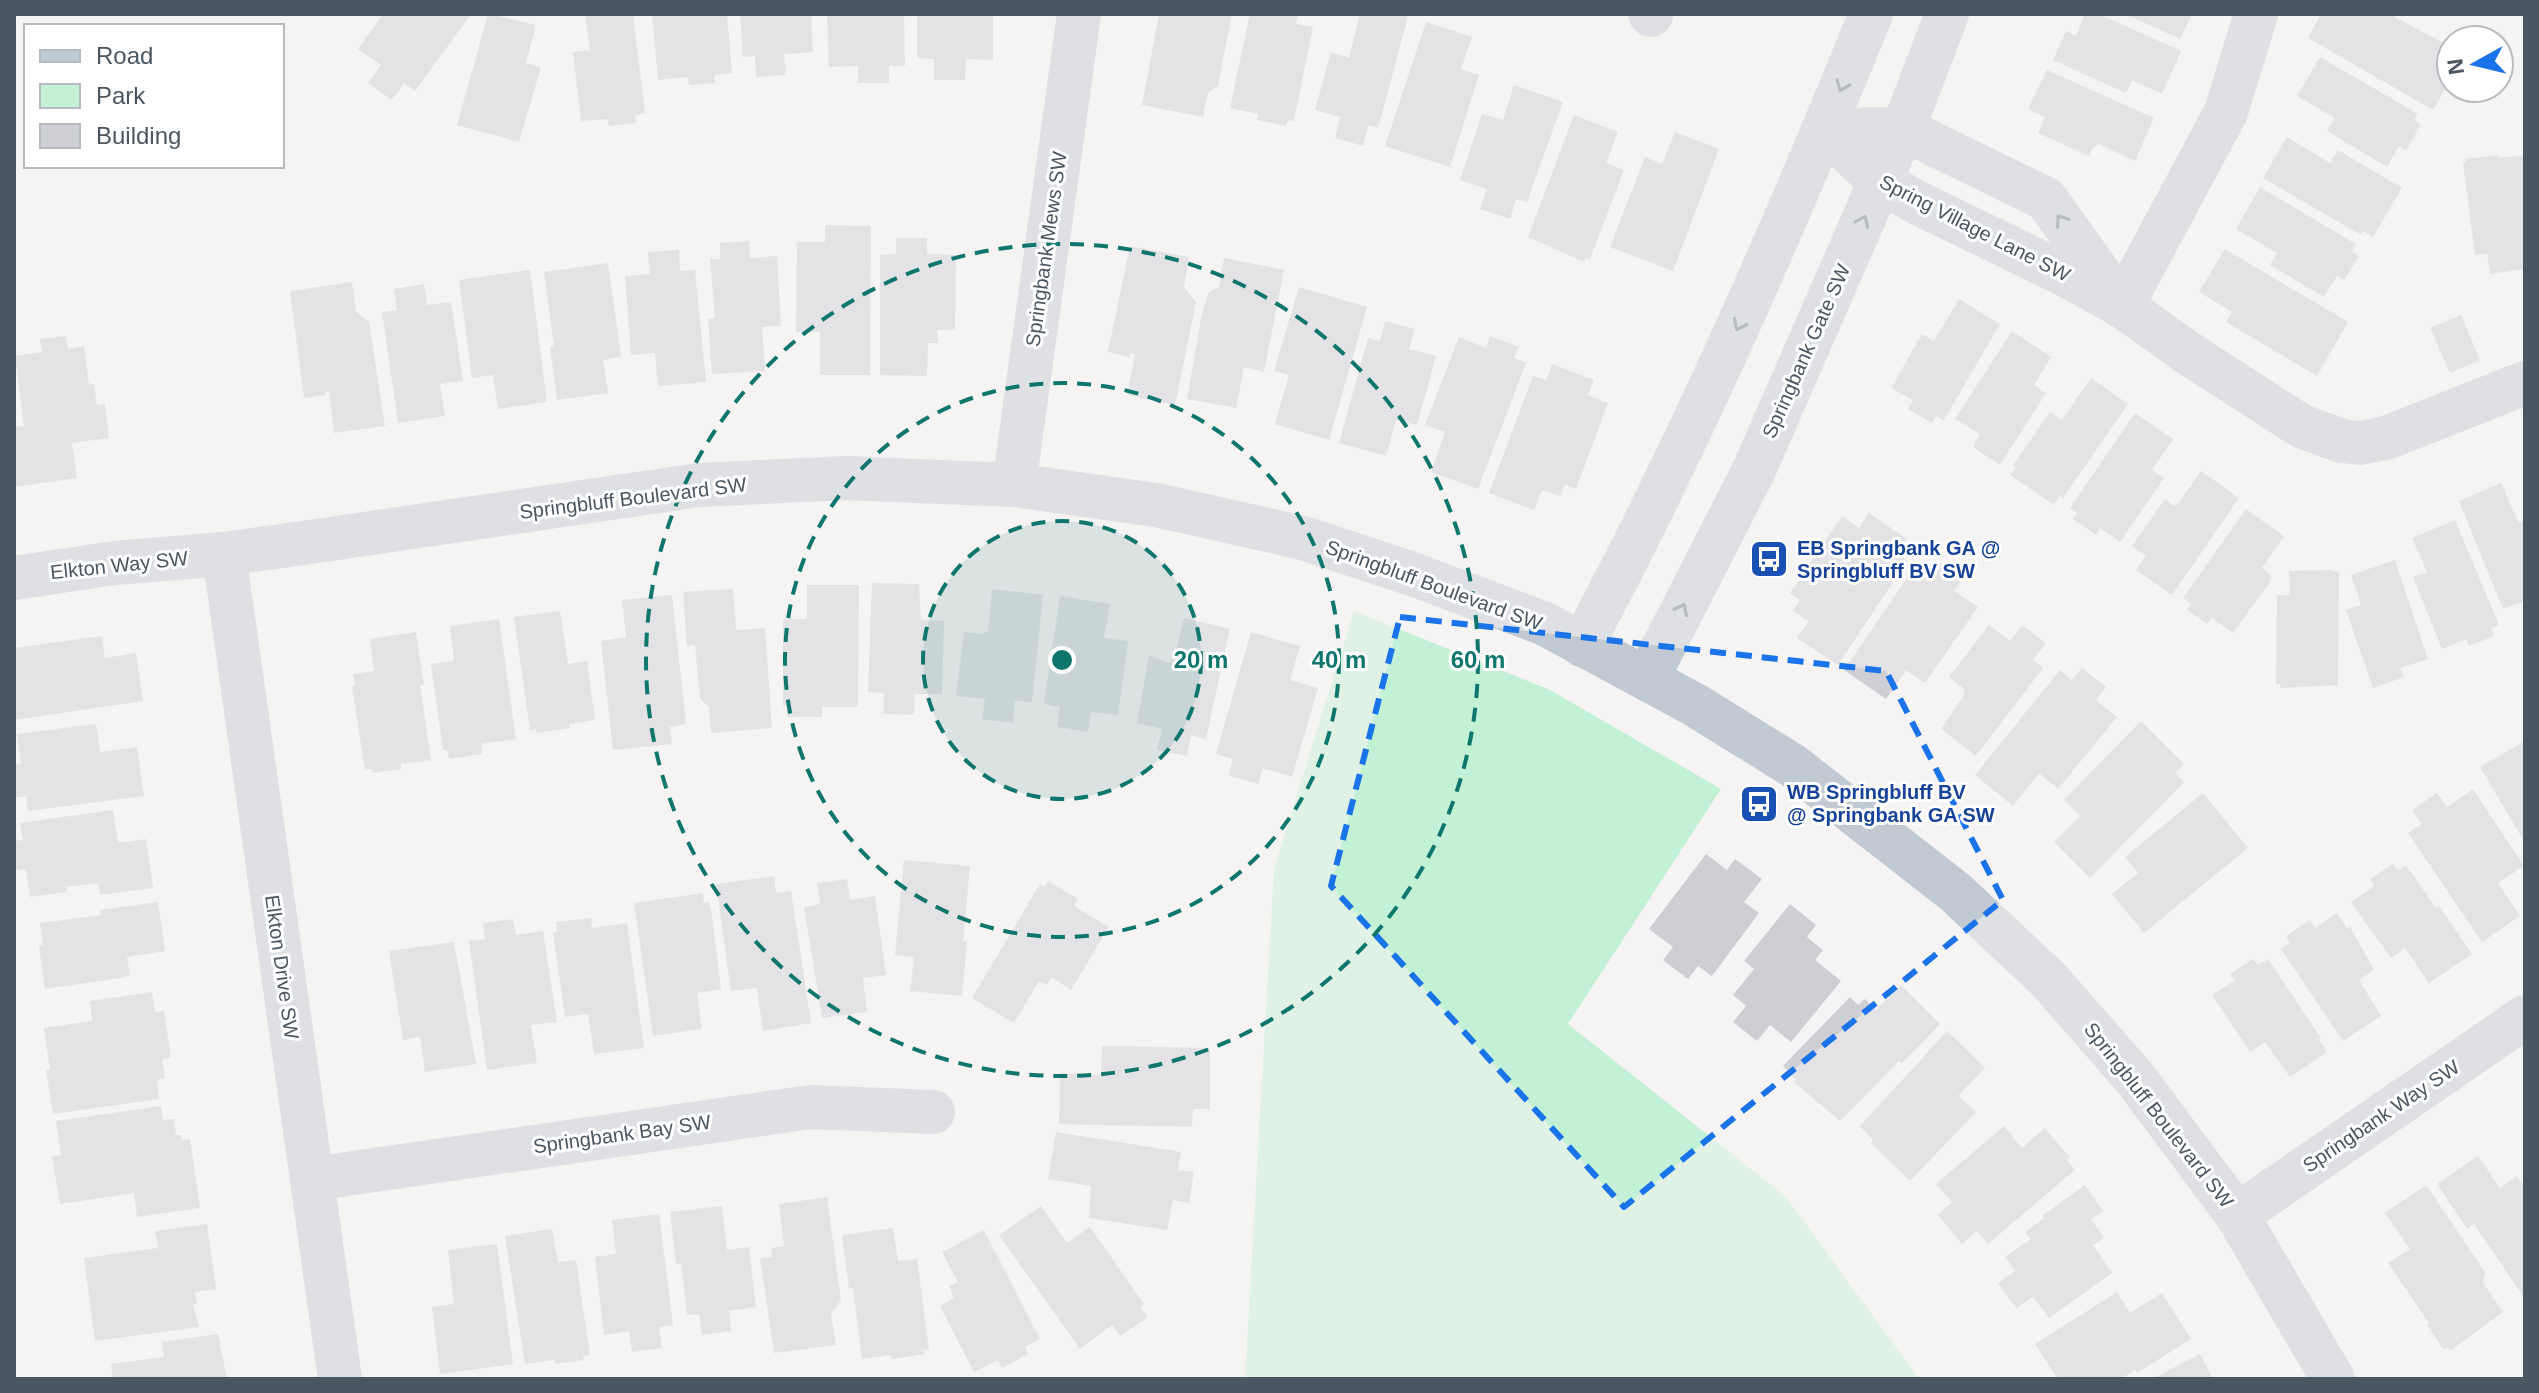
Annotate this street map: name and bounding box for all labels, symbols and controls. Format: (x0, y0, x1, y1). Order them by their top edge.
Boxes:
legend (24, 24, 284, 168)
north arrow (2435, 24, 2515, 104)
text: Road (96, 42, 153, 69)
text: N (2442, 57, 2469, 76)
one-way arrow (1835, 78, 1852, 92)
text: Park (96, 82, 146, 109)
text: Building (96, 122, 181, 149)
street label: Springbank Mews SW (1021, 150, 1071, 348)
street label: Spring Village Lane SW (1876, 170, 2074, 286)
one-way arrow (2056, 214, 2071, 228)
one-way arrow (1853, 215, 1869, 230)
street label: Springbank Gate SW (1758, 261, 1854, 441)
one-way arrow (1733, 317, 1749, 331)
street label: Springbluff Boulevard SW (518, 473, 748, 523)
street label: Springbluff Boulevard SW (1323, 536, 1545, 634)
place label: EB Springbank GA @ Springbluff BV SW (1797, 537, 2000, 582)
bus stop icon: EB Springbank GA @ Springbluff BV SW (1748, 538, 1790, 580)
street label: Elkton Way SW (49, 547, 189, 583)
one-way arrow (1673, 603, 1688, 618)
centre of rings (1048, 646, 1076, 674)
text: 20 m (1174, 646, 1228, 673)
text: 40 m (1312, 646, 1366, 673)
text: 60 m (1451, 646, 1505, 673)
place label: WB Springbluff BV @ Springbank GA SW (1787, 781, 1995, 826)
bus stop icon: WB Springbluff BV @ Springbank GA SW (1738, 783, 1780, 825)
street label: Elkton Drive SW (261, 893, 303, 1041)
street label: Springbluff Boulevard SW (2080, 1018, 2238, 1212)
street label: Springbank Way SW (2299, 1055, 2463, 1177)
street label: Springbank Bay SW (532, 1111, 712, 1157)

